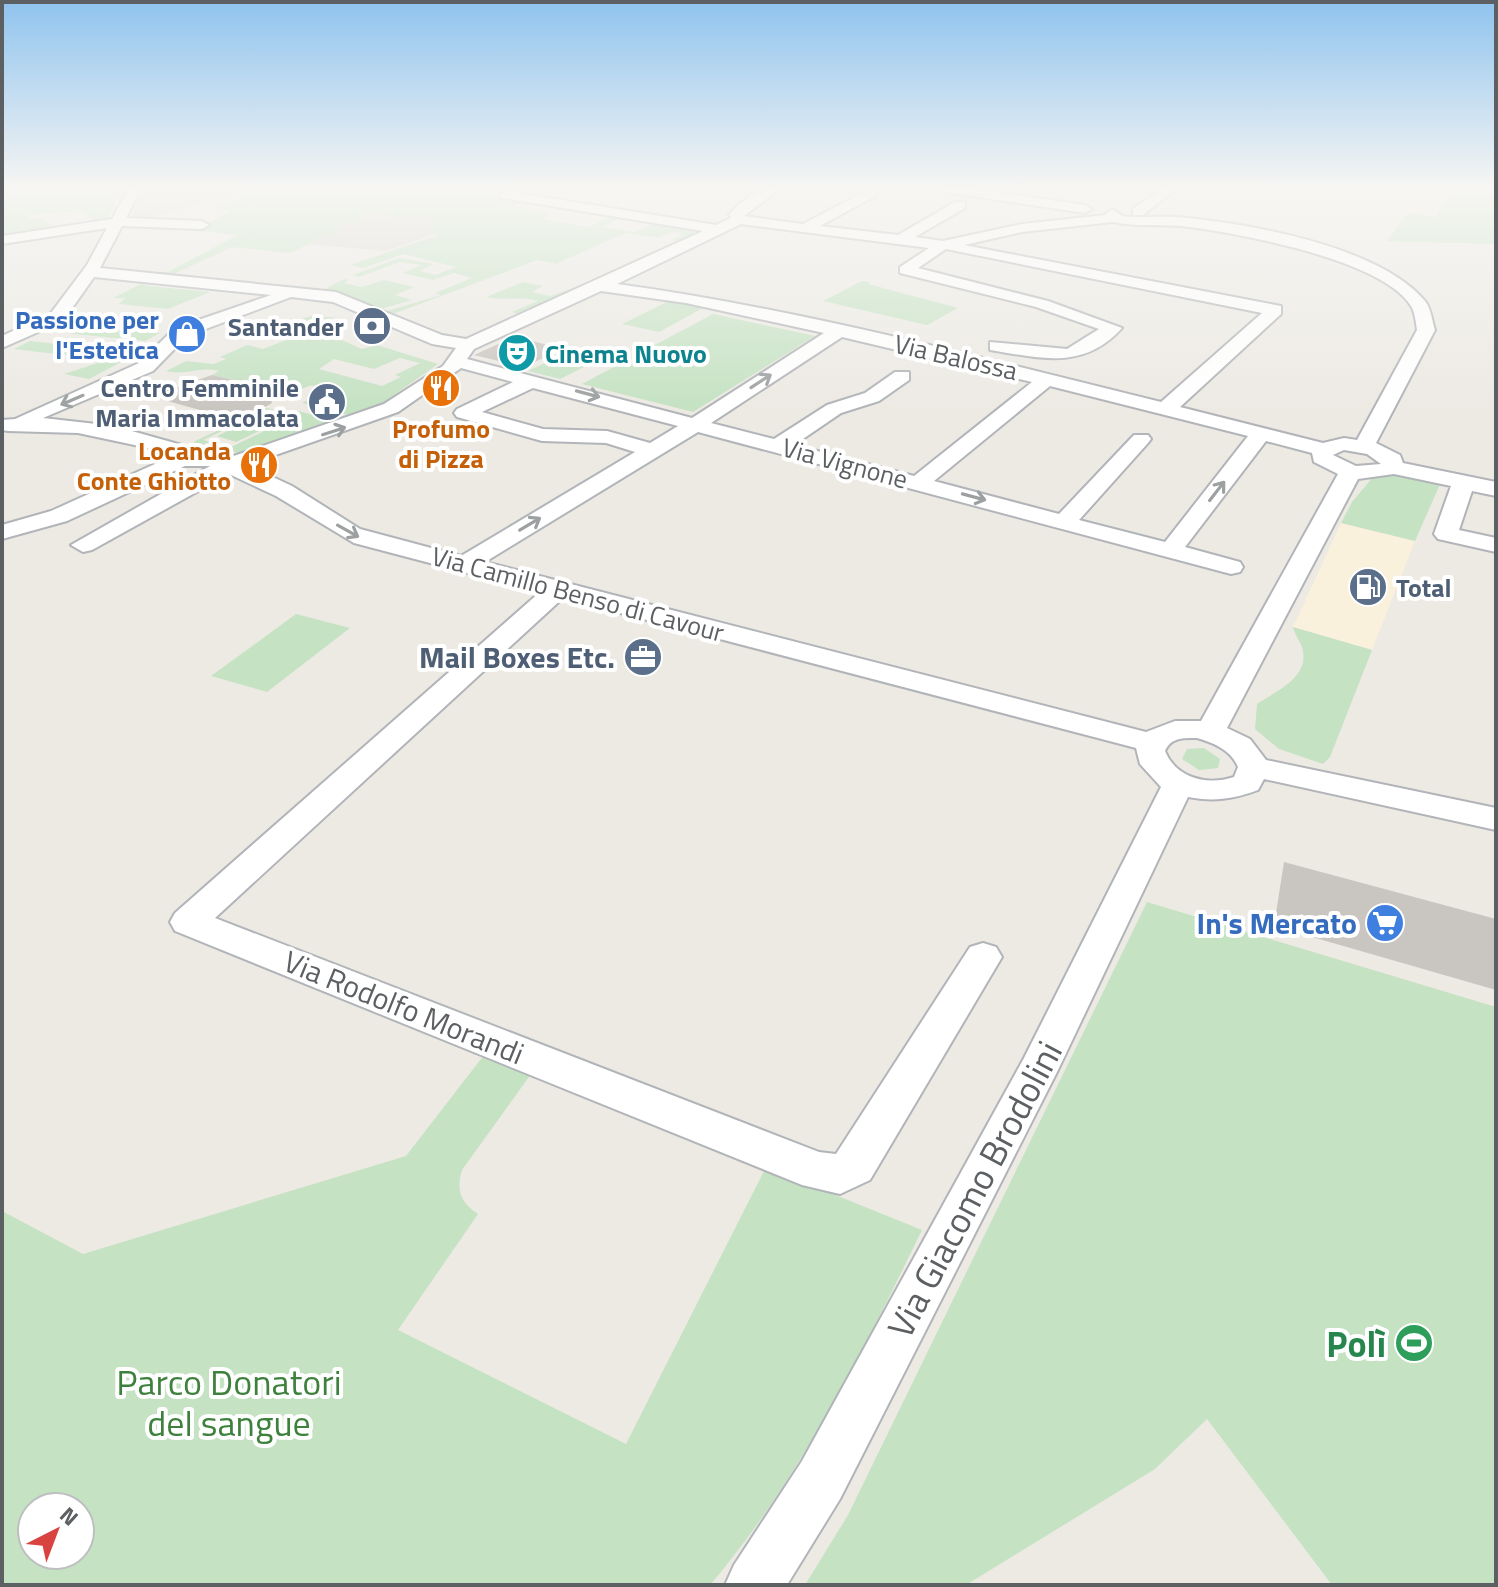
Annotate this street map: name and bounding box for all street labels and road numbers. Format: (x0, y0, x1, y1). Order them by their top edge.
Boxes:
street label: Via Balossa (890, 324, 1022, 390)
street label: Via Vignone (778, 428, 912, 498)
street label: Via Camillo Benso di Cavour (427, 536, 729, 652)
street label: Via Rodolfo Morandi (277, 938, 531, 1076)
street label: Via Giacomo Brodolini (872, 1031, 1076, 1347)

